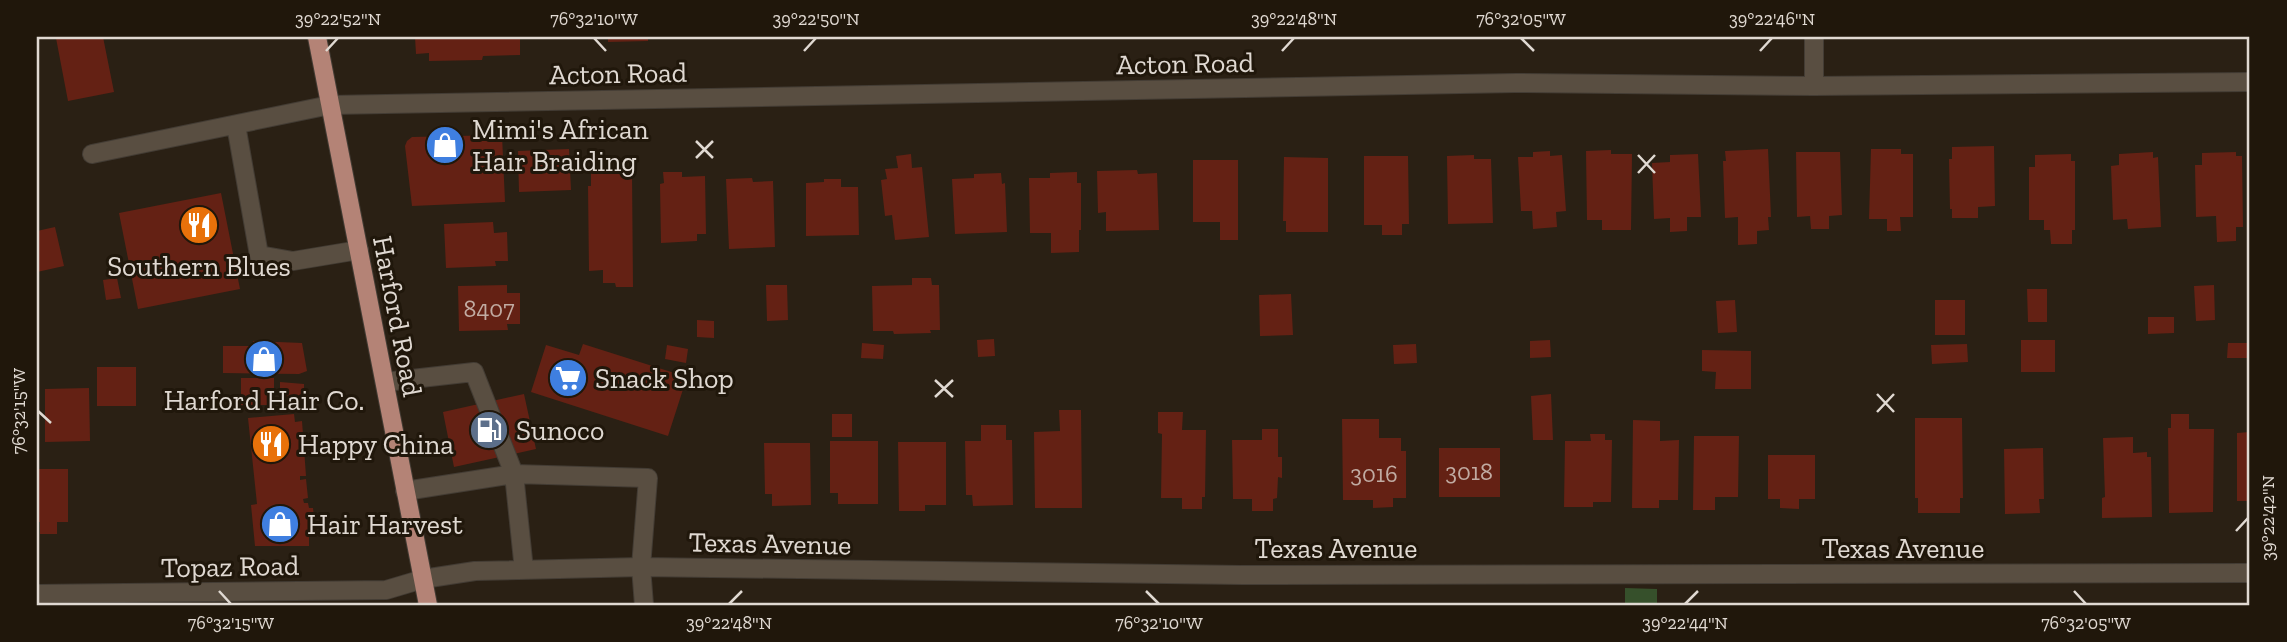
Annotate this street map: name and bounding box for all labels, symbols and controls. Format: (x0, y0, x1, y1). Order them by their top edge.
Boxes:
text: 39°22'52"N (295, 8, 381, 30)
text: 76°32'10"W (550, 8, 638, 30)
text: 39°22'50"N (772, 8, 860, 30)
text: 39°22'48"N (1251, 8, 1337, 30)
text: 76°32'05"W (1476, 8, 1566, 30)
text: 39°22'46"N (1729, 8, 1815, 30)
street label: Acton Road (1116, 46, 1254, 81)
street label: Acton Road (549, 56, 687, 91)
place label: Mimi's African Hair Braiding (472, 113, 649, 178)
shop icon: Mimi's African Hair Braiding (424, 124, 466, 166)
restaurant icon: Southern Blues (178, 204, 220, 246)
street label: Harford Road (366, 233, 429, 399)
place label: Southern Blues (107, 250, 291, 283)
house number: 8407 (464, 294, 514, 323)
shop icon: Harford Hair Co. (243, 338, 285, 380)
supermarket icon: Snack Shop (547, 357, 589, 399)
place label: Snack Shop (595, 362, 734, 395)
text: 76°32'15"W (8, 368, 30, 454)
place label: Harford Hair Co. (164, 384, 364, 417)
fuel station icon: Sunoco (468, 409, 510, 451)
place label: Sunoco (516, 414, 604, 447)
restaurant icon: Happy China (250, 423, 292, 465)
place label: Happy China (298, 428, 454, 461)
house number: 3018 (1445, 457, 1493, 486)
house number: 3016 (1350, 459, 1398, 488)
text: 39°22'42"N (2257, 475, 2279, 561)
shop icon: Hair Harvest (259, 503, 301, 545)
place label: Hair Harvest (307, 508, 463, 541)
street label: Texas Avenue (688, 526, 852, 561)
street label: Texas Avenue (1255, 532, 1417, 565)
street label: Texas Avenue (1822, 532, 1984, 565)
street label: Topaz Road (161, 549, 299, 584)
text: 76°32'15"W (188, 612, 274, 634)
text: 39°22'48"N (686, 612, 772, 634)
text: 76°32'10"W (1115, 612, 1203, 634)
text: 39°22'44"N (1642, 612, 1728, 634)
text: 76°32'05"W (2041, 612, 2131, 634)

